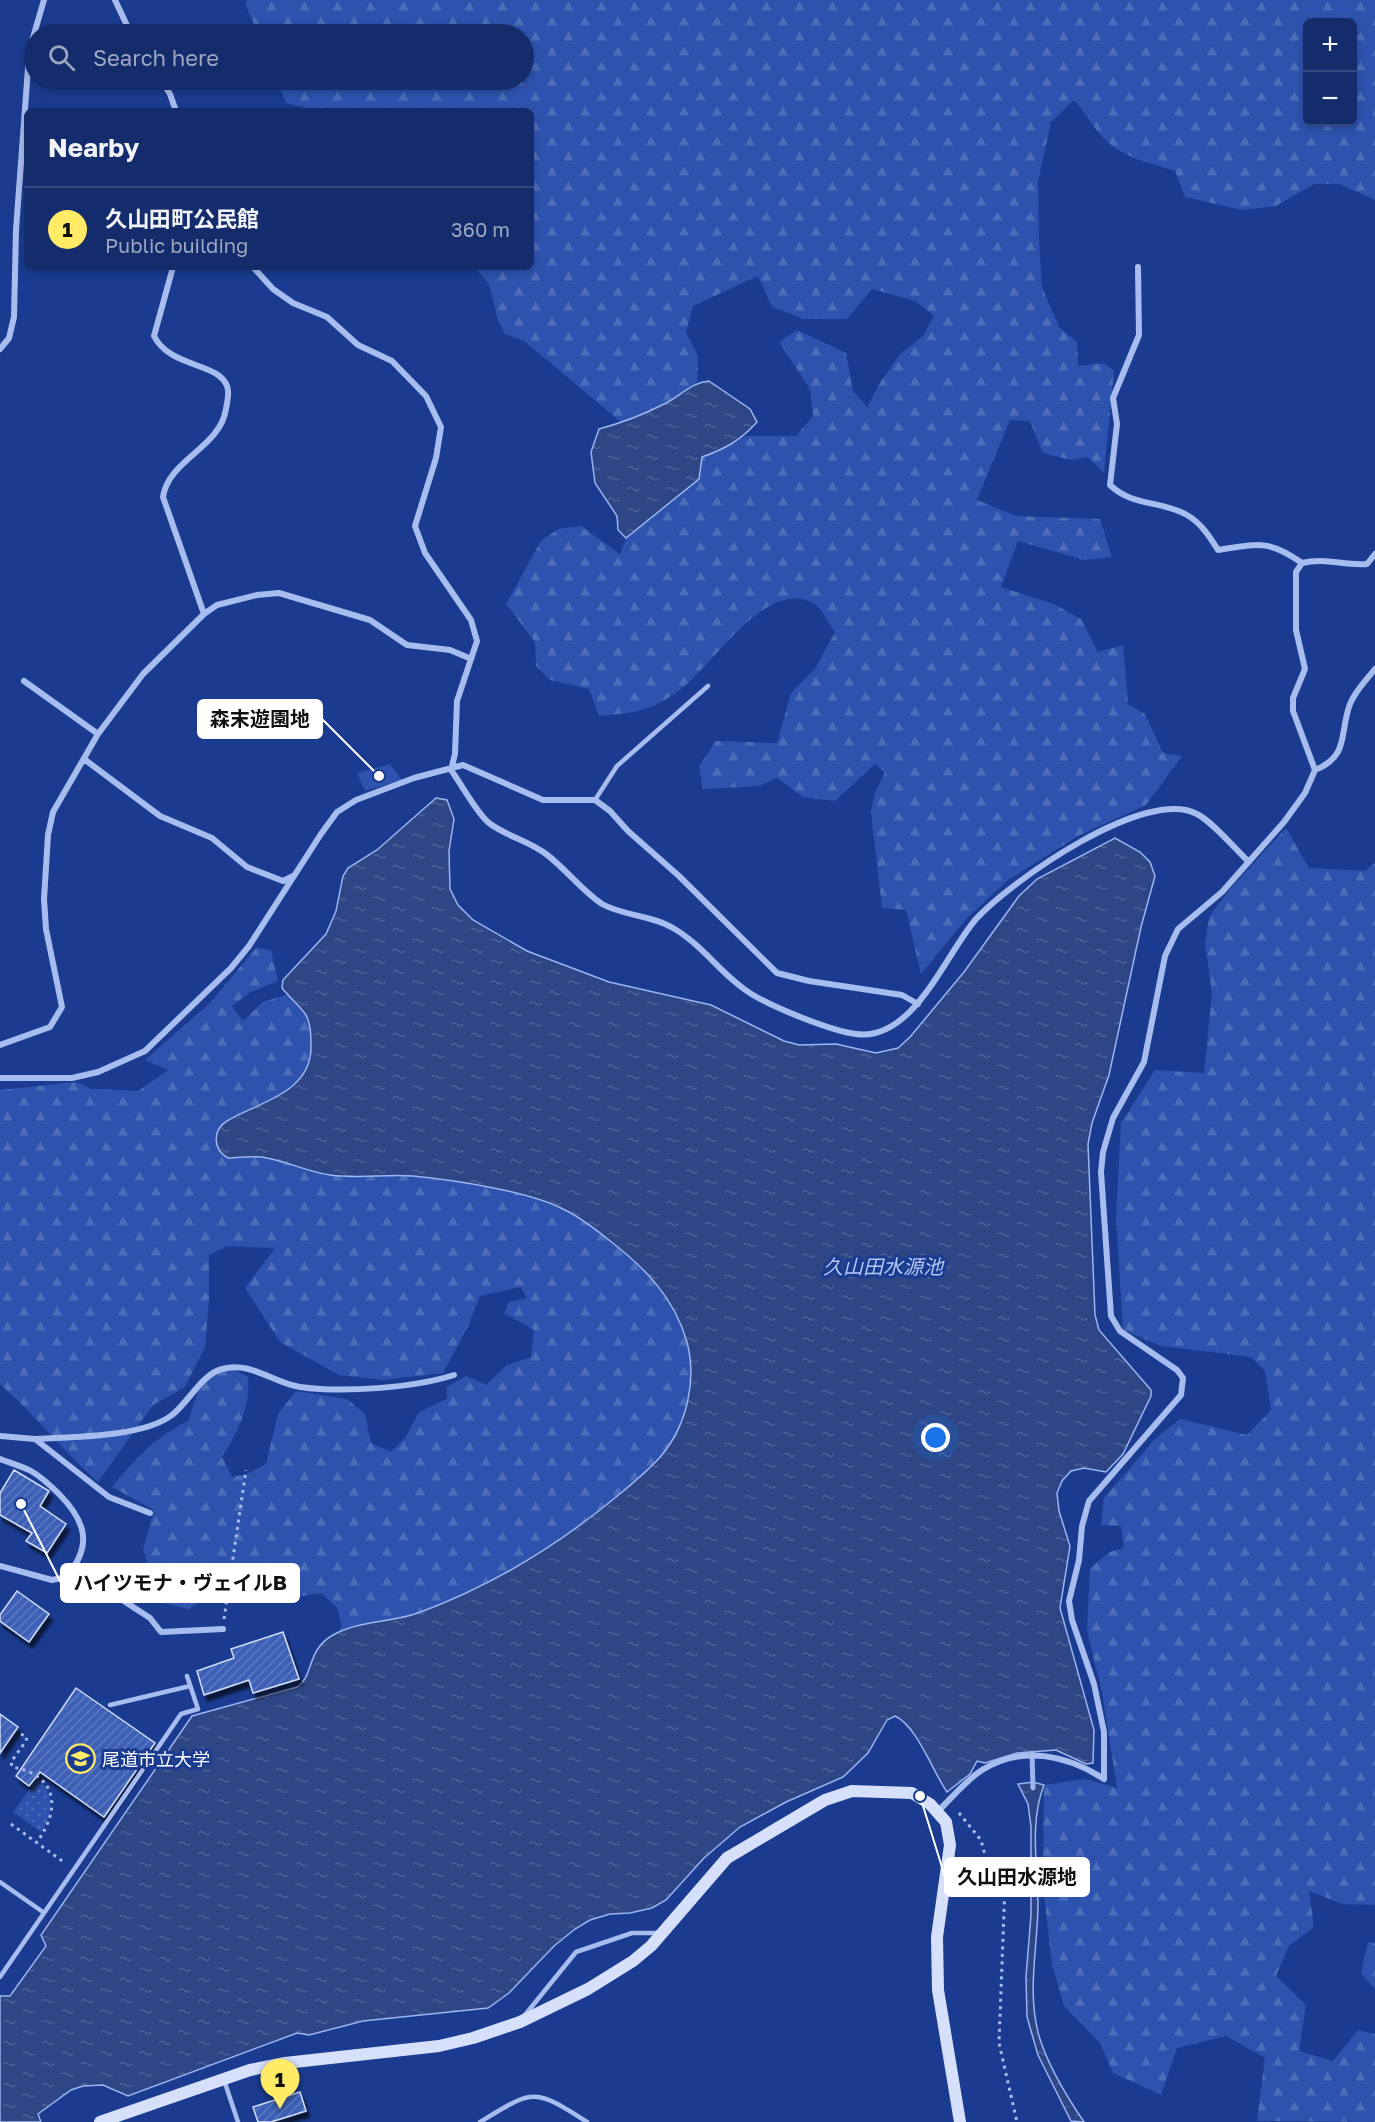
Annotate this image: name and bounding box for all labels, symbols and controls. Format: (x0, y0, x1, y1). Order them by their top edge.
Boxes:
map controls (1303, 18, 1357, 126)
button: + (1303, 18, 1357, 72)
search box (24, 24, 534, 90)
icon: search (45, 41, 78, 74)
text: Search here (93, 44, 219, 71)
button: − (1303, 72, 1357, 126)
text: Nearby (48, 132, 139, 163)
text: 久山田町公民館 (105, 205, 259, 232)
text: 1 (62, 217, 73, 241)
text: 360 m (451, 217, 510, 241)
text: Public building (105, 233, 248, 257)
callout: 森末遊園地 (198, 700, 322, 738)
text: 森末遊園地 (210, 706, 310, 730)
water label: 久山田水源池 (823, 1254, 945, 1278)
your location (921, 1423, 950, 1452)
callout: ハイツモナ・ヴェイルB (61, 1564, 299, 1602)
text: ハイツモナ・ヴェイルB (73, 1570, 287, 1594)
school or university icon: 尾道市立大学 (65, 1743, 97, 1775)
place label: 尾道市立大学 (102, 1748, 210, 1770)
callout: 久山田水源地 (945, 1858, 1089, 1896)
text: 久山田水源地 (957, 1864, 1077, 1888)
pin: 1 (260, 2060, 300, 2109)

